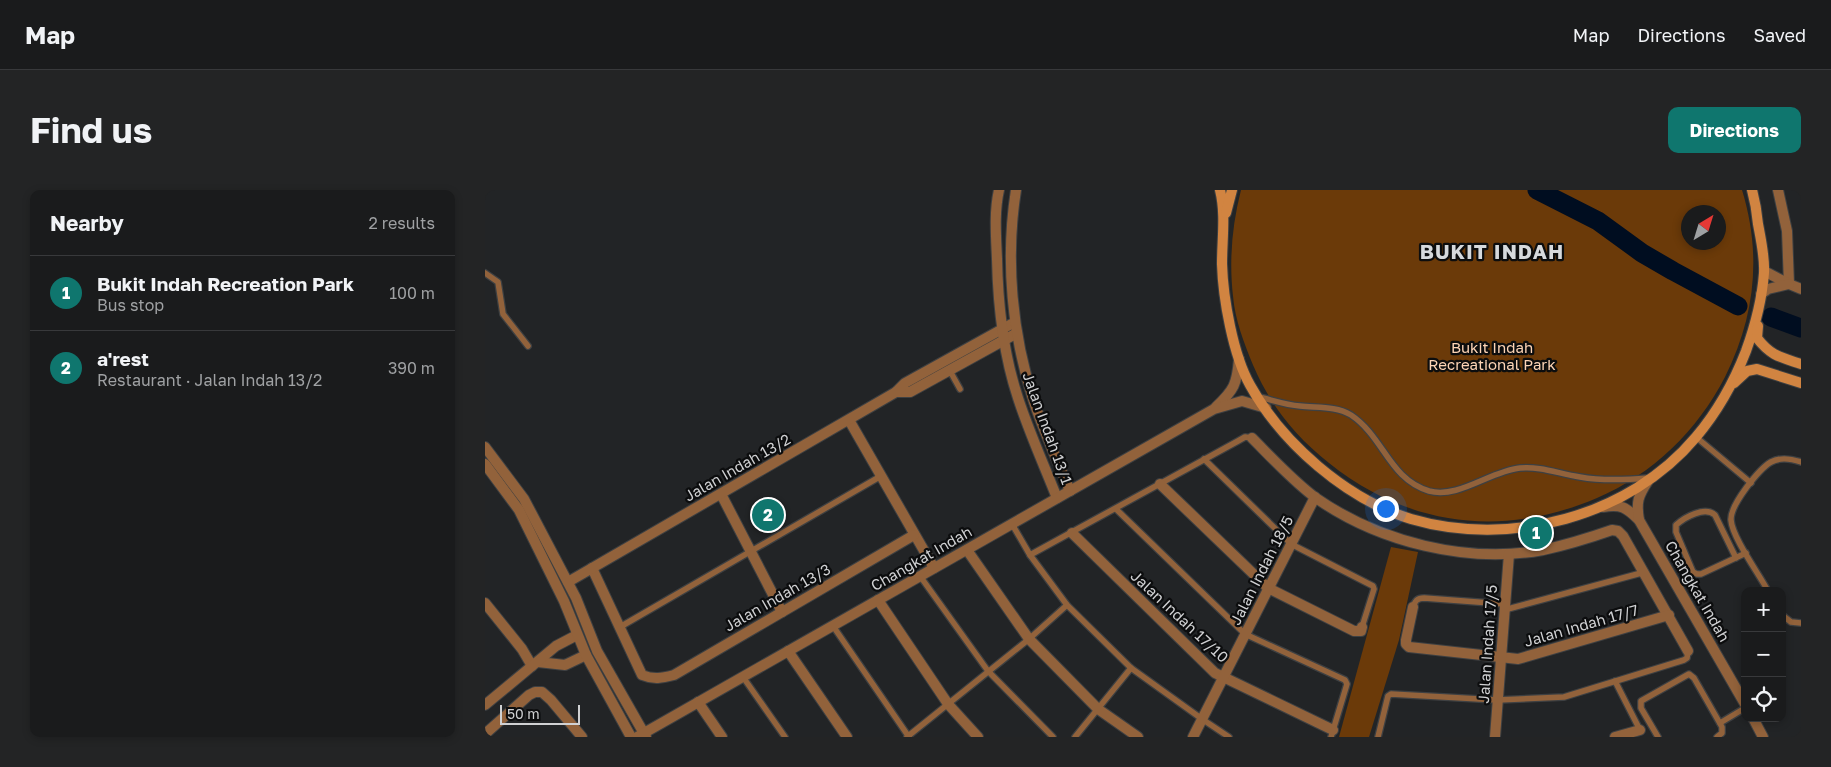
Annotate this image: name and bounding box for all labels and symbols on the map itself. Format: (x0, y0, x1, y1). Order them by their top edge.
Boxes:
north arrow (1681, 205, 1726, 250)
district label: BUKIT INDAH (1420, 239, 1564, 263)
park label: Bukit Indah Recreational Park (1428, 338, 1556, 373)
street label: Jalan Indah 13/1 (1019, 369, 1077, 487)
street label: Jalan Indah 13/2 (681, 429, 793, 505)
pin: 2 (752, 496, 784, 534)
your location (1373, 496, 1399, 522)
street label: Jalan Indah 18/5 (1226, 512, 1296, 628)
pin: 1 (1520, 514, 1552, 552)
street label: Changkat Indah (867, 522, 975, 594)
street label: Changkat Indah (1662, 537, 1734, 645)
street label: Jalan Indah 13/3 (721, 559, 833, 635)
street label: Jalan Indah 17/10 (1128, 566, 1232, 666)
street label: Jalan Indah 17/5 (1474, 584, 1500, 704)
street label: Jalan Indah 17/7 (1522, 600, 1640, 650)
scale bar (500, 702, 580, 725)

